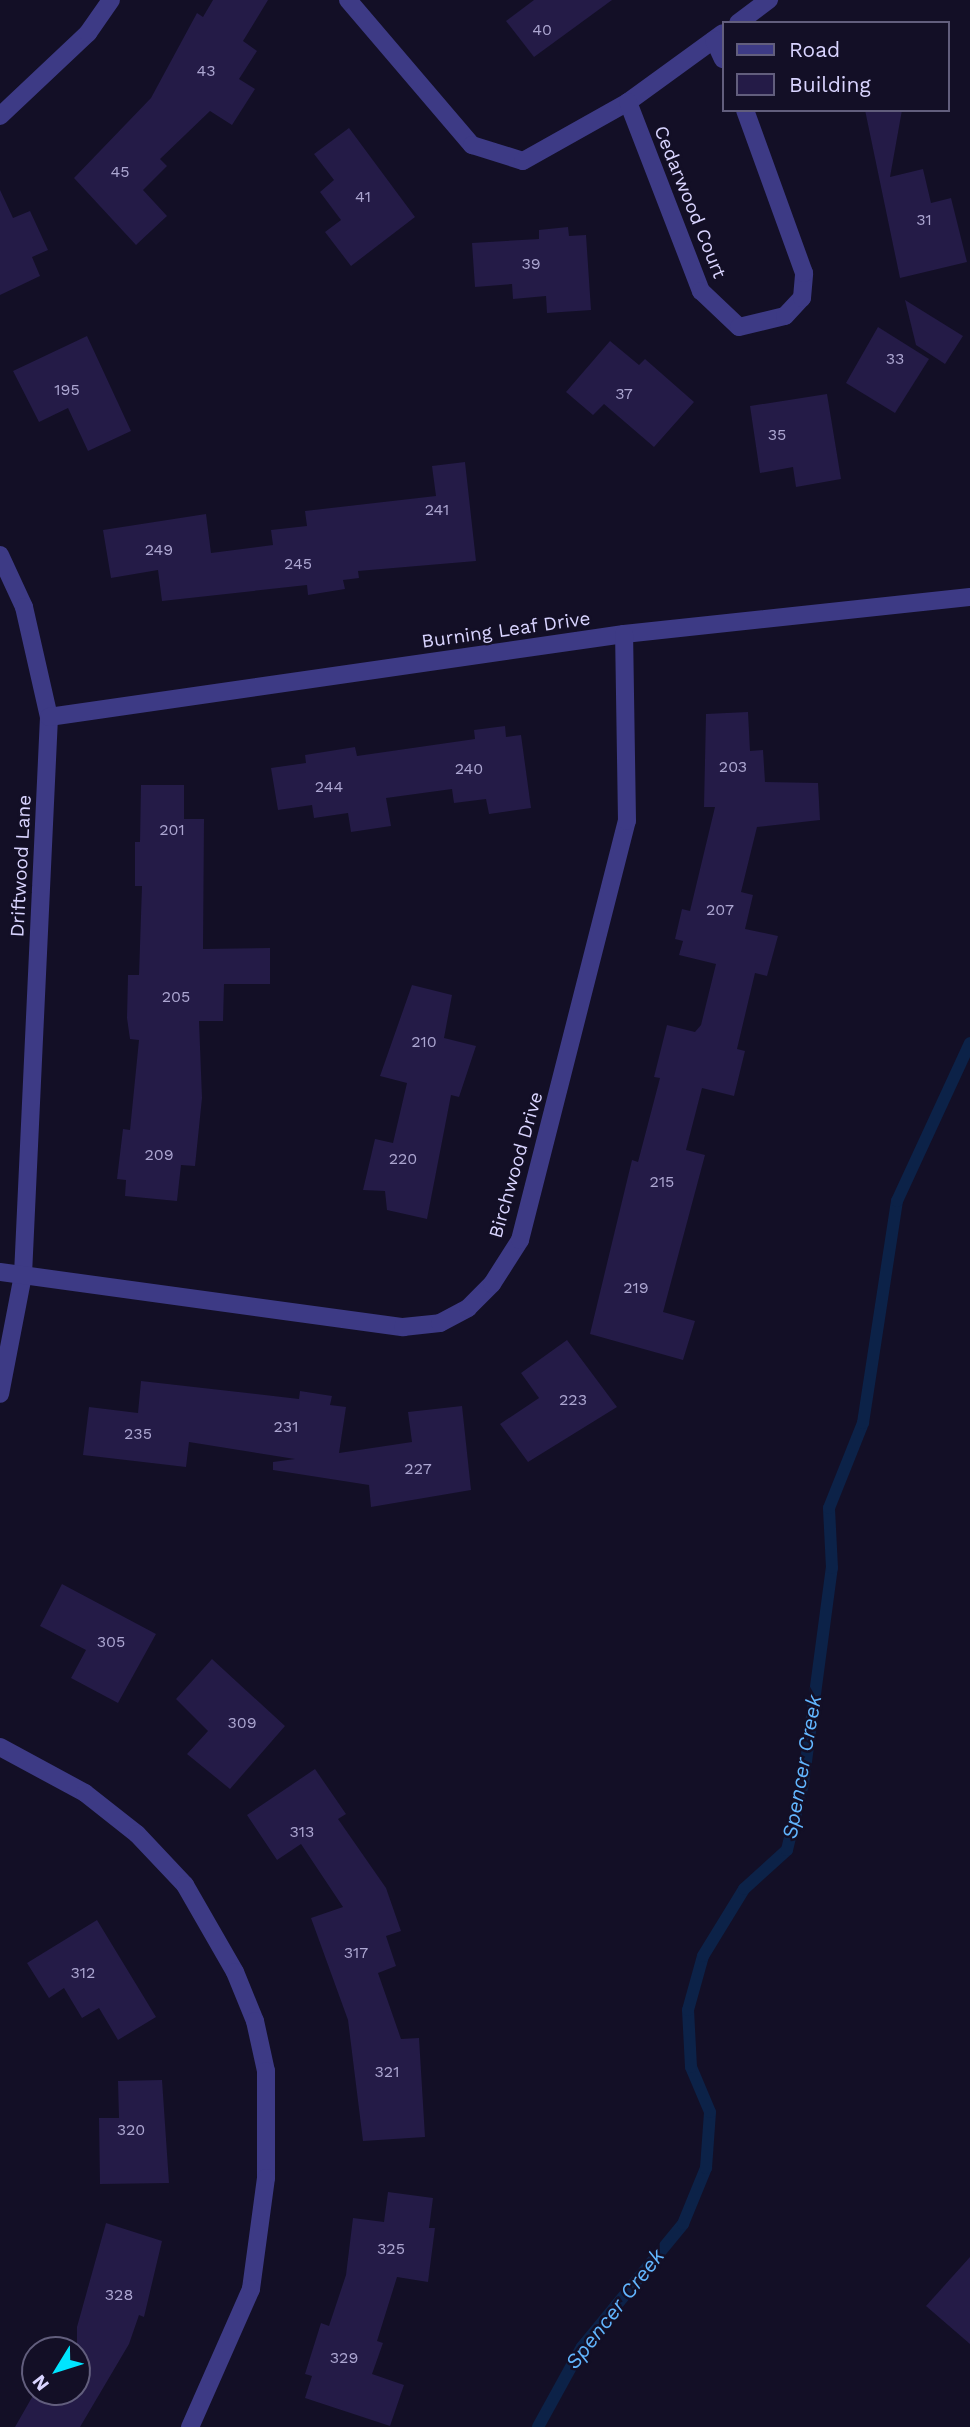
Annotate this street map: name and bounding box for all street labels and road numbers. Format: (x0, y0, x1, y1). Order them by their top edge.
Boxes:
street label: Cedarwood Court (649, 122, 731, 282)
street label: Burning Leaf Drive (420, 607, 592, 653)
street label: Driftwood Lane (6, 794, 36, 938)
street label: Birchwood Drive (484, 1089, 548, 1241)

